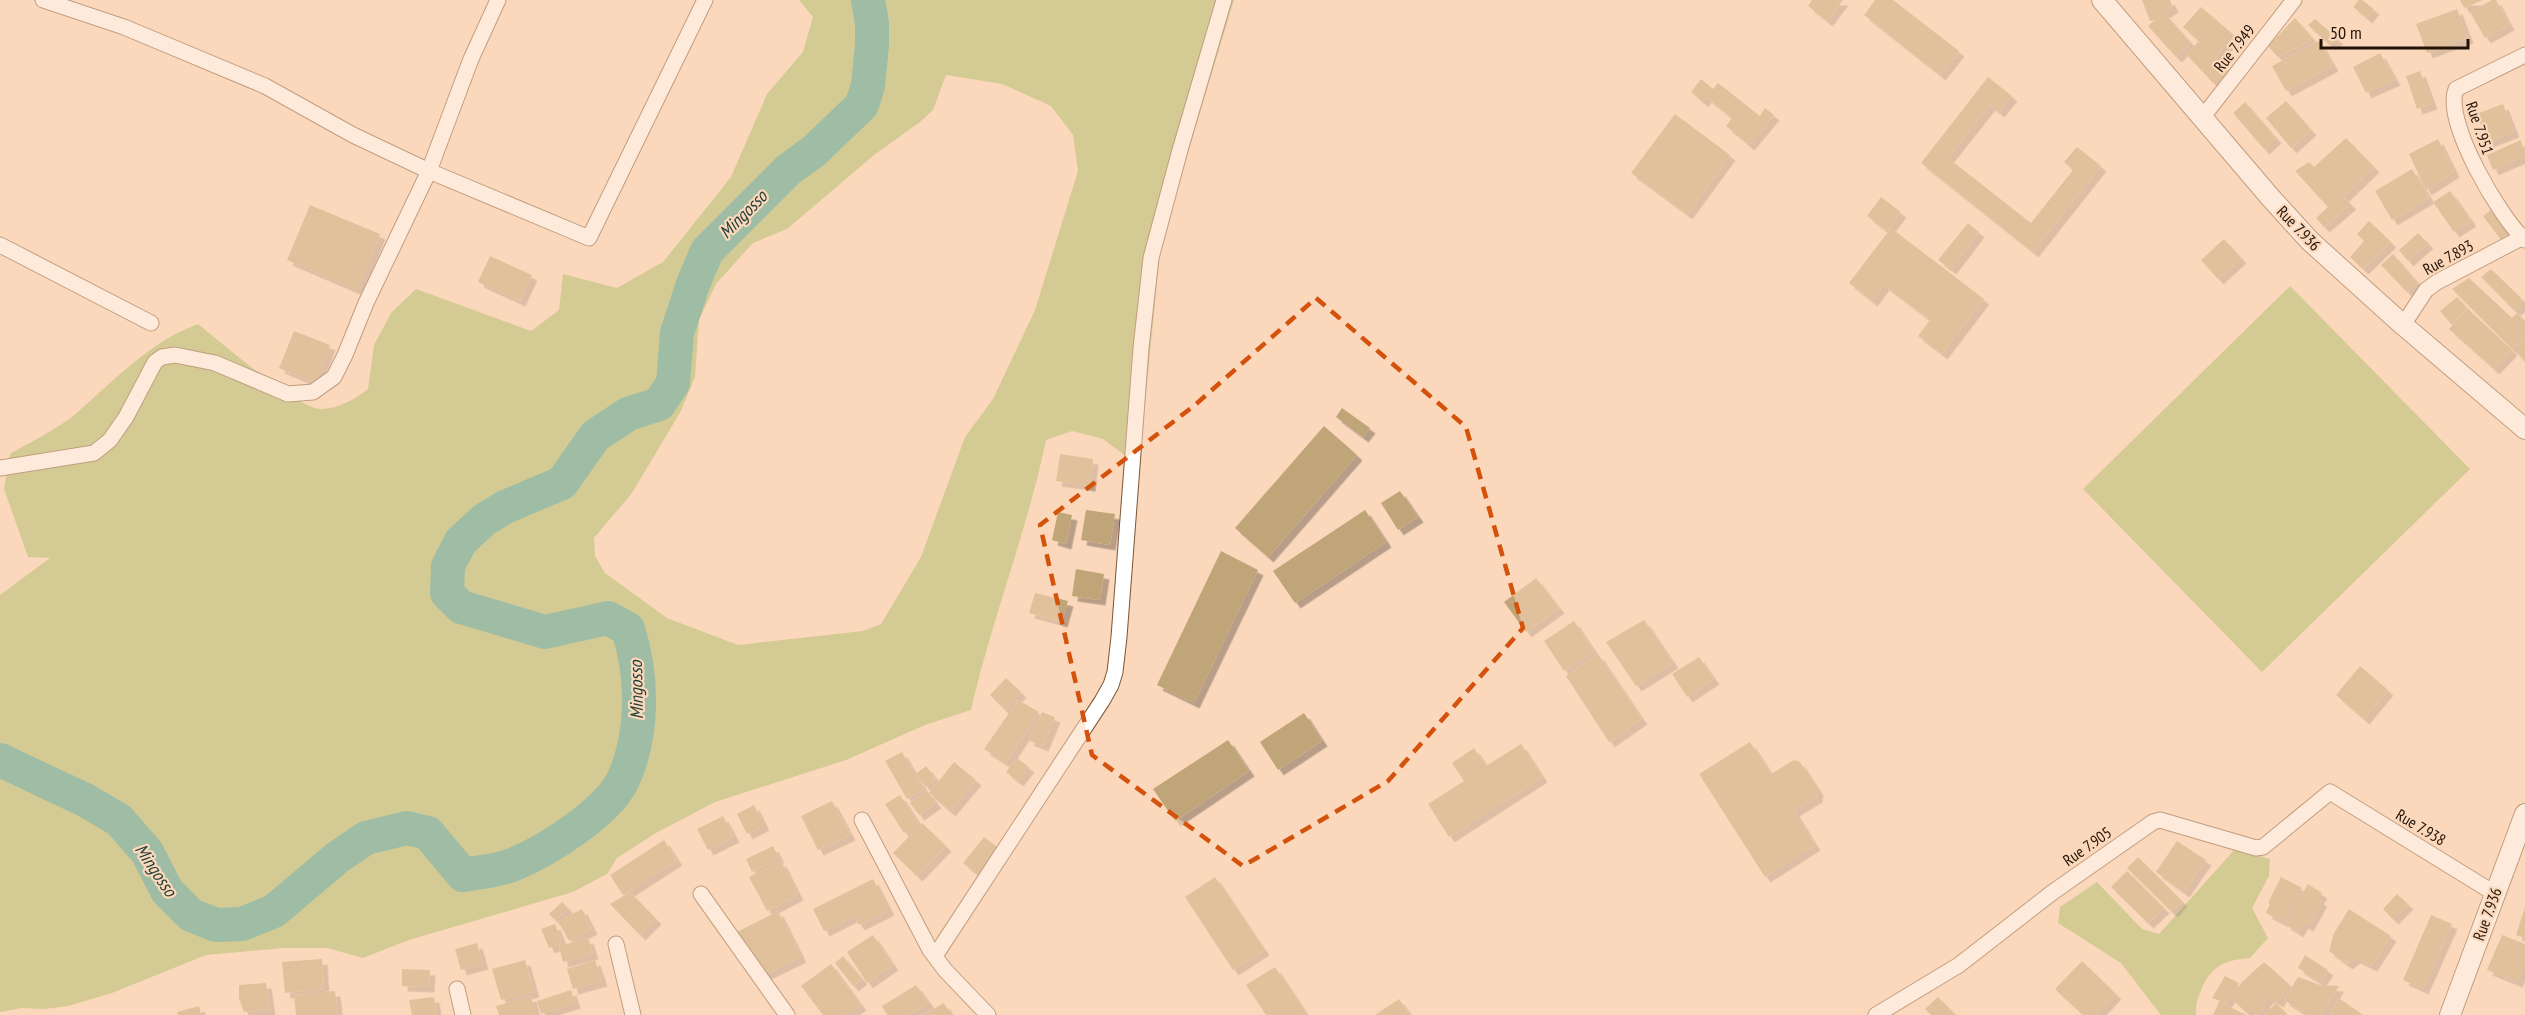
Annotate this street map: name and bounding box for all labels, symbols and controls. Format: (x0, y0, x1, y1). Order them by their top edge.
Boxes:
scale bar (2321, 12, 2468, 50)
street label: Rue 7.949 (2209, 20, 2259, 76)
text: 50 m (2330, 21, 2362, 44)
street label: Rue 7.951 (2462, 99, 2498, 157)
water label: Mingosso (714, 184, 773, 243)
street label: Rue 7.936 (2273, 201, 2325, 255)
street label: Rue 7.893 (2419, 235, 2477, 279)
water label: Mingosso (624, 659, 648, 720)
street label: Rue 7.938 (2392, 804, 2450, 850)
street label: Rue 7.905 (2059, 822, 2115, 870)
water label: Mingosso (130, 839, 183, 902)
street label: Rue 7.936 (2468, 885, 2506, 943)

